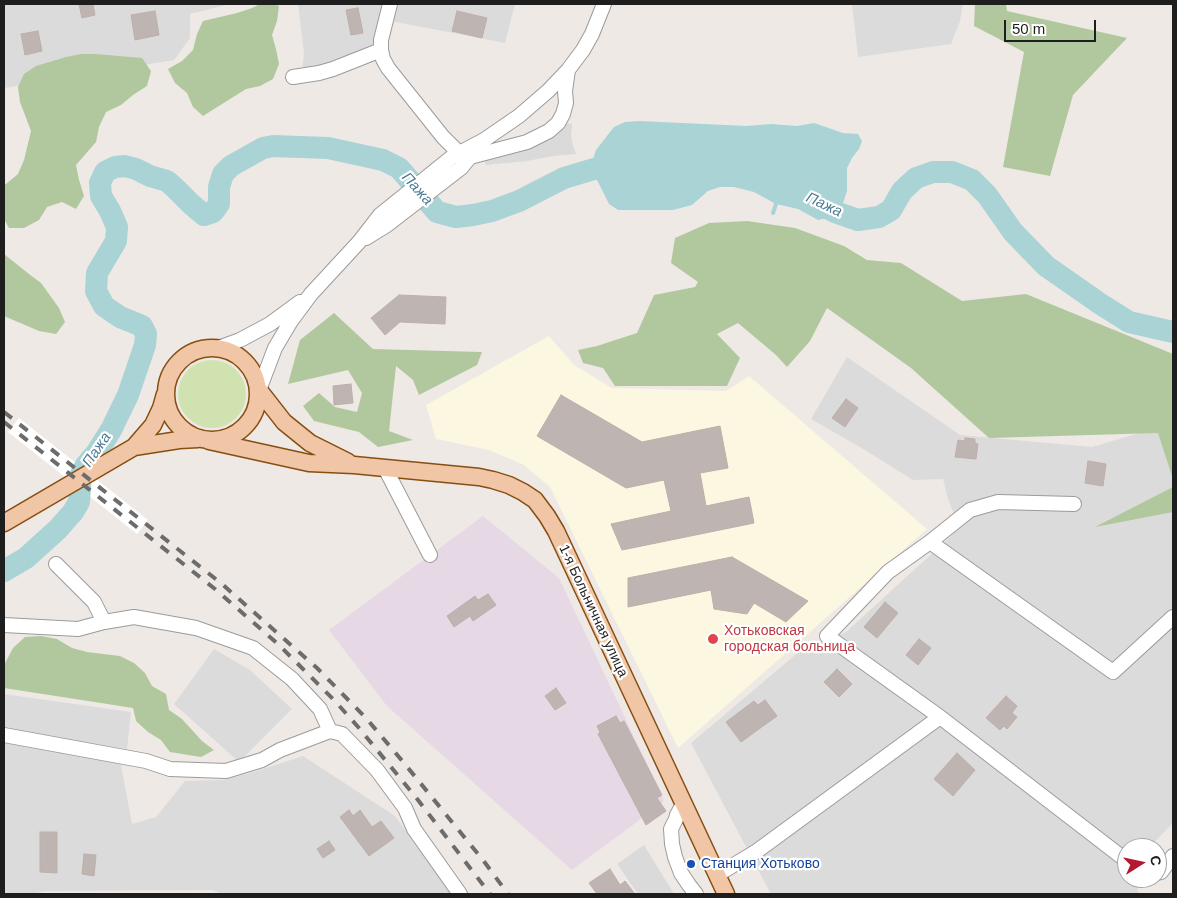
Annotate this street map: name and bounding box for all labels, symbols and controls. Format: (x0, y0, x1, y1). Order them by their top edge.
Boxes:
scale bar (1007, 10, 1100, 42)
text: 50 m (1012, 20, 1045, 37)
water label: Пажа (398, 169, 436, 209)
water label: Пажа (803, 189, 845, 221)
water label: Пажа (79, 429, 115, 471)
street label: 1-я Больничная улица (555, 542, 631, 680)
place label: Хотьковская городская больница (724, 623, 855, 656)
marker: Хотьковская городская больница (706, 632, 720, 646)
north arrow (1117, 838, 1167, 888)
text: С (1147, 854, 1165, 867)
place label: Станция Хотьково (701, 856, 820, 872)
marker: Станция Хотьково (685, 858, 697, 870)

